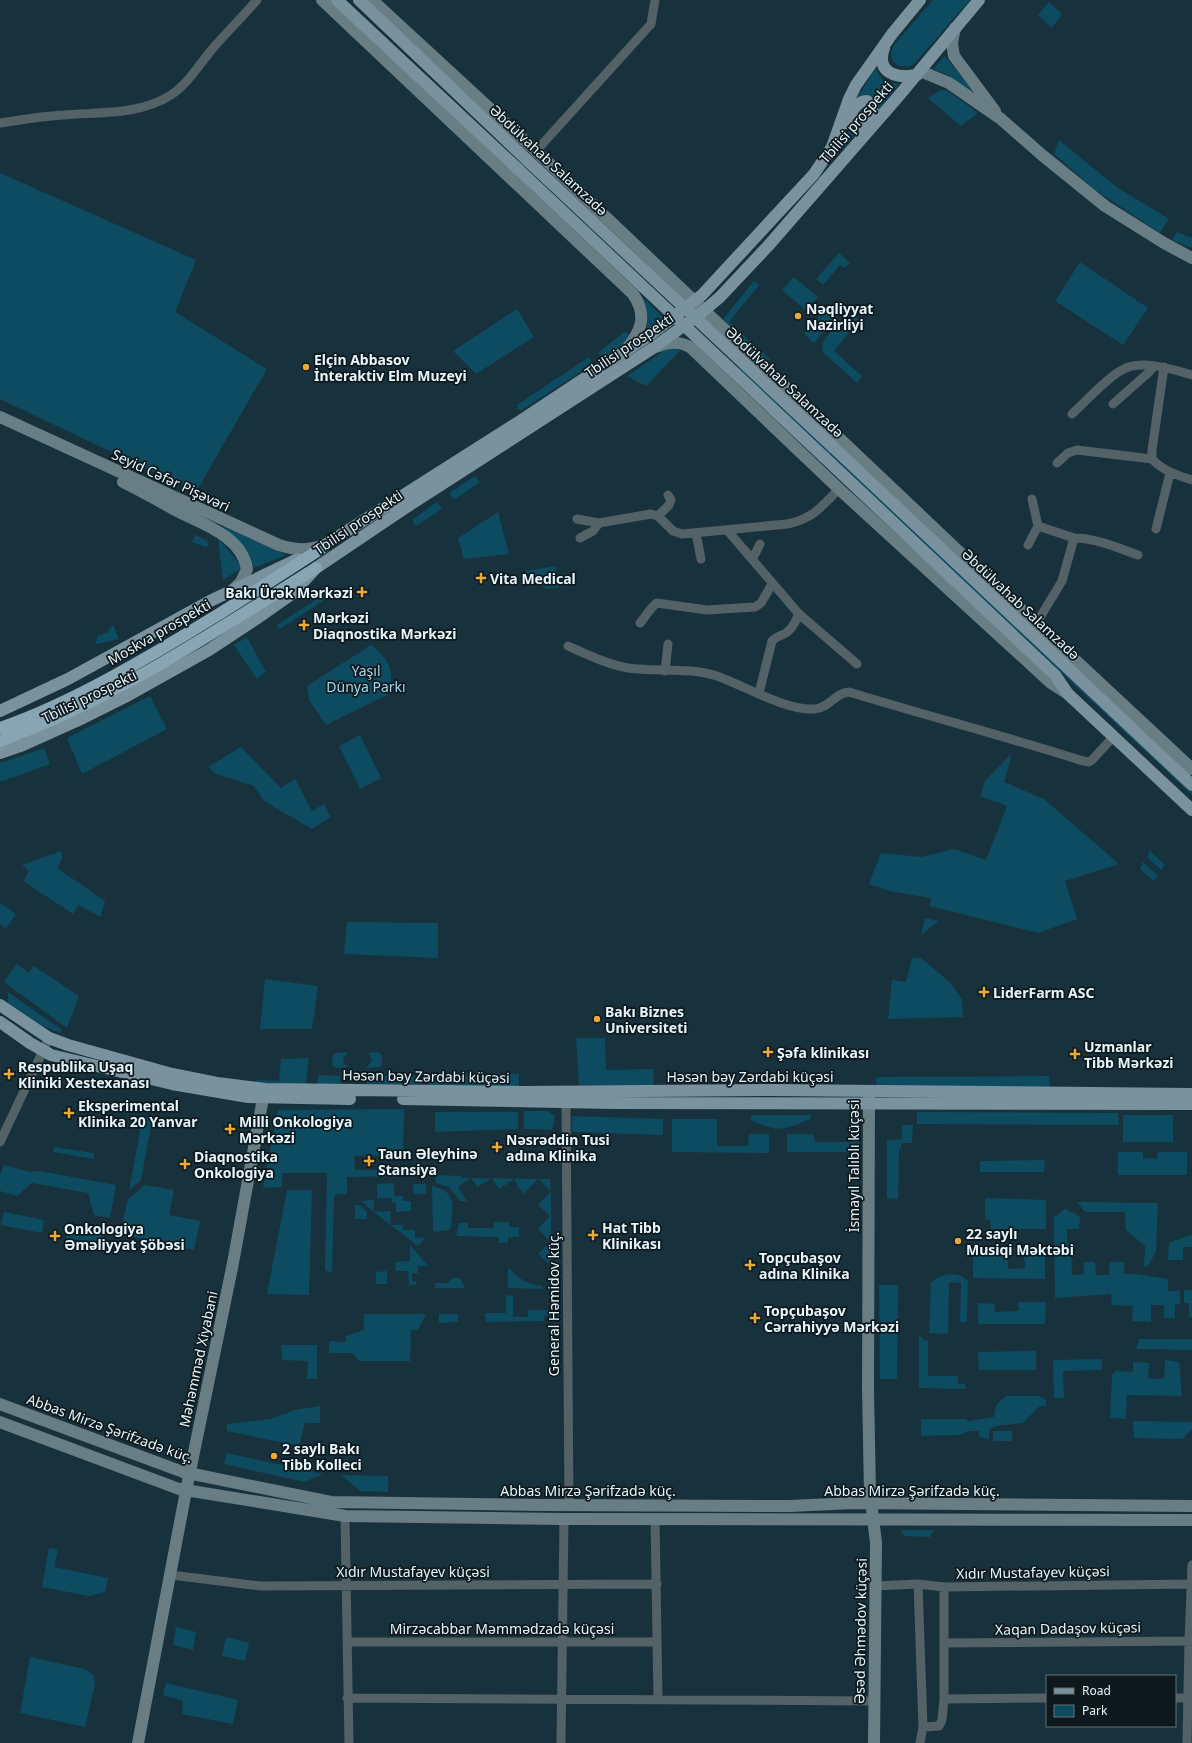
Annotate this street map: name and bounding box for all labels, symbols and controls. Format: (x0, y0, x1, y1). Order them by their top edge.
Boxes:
street label: Tbilisi prospekti (815, 77, 897, 167)
street label: Əbdülvahab Salamzadə (486, 100, 612, 220)
place label: Nəqliyyat Nazirliyi (806, 299, 873, 334)
street label: Tbilisi prospekti (581, 308, 677, 382)
marker: Nəqliyyat Nazirliyi (793, 311, 803, 321)
street label: Əbdülvahab Salamzadə (722, 322, 848, 442)
place label: Elçin Abbasov İnteraktiv Elm Muzeyi (314, 350, 467, 385)
marker: Elçin Abbasov İnteraktiv Elm Muzeyi (301, 362, 311, 372)
street label: Seyid Cəfər Pişəvəri (109, 444, 233, 516)
street label: Tbilisi prospekti (310, 485, 406, 559)
street label: Əbdülvahab Salamzadə (958, 544, 1084, 664)
place label: Vita Medical (490, 569, 576, 588)
marker: Vita Medical (475, 572, 487, 584)
place label: Bakı Ürək Mərkəzi (225, 583, 353, 602)
marker: Bakı Ürək Mərkəzi (356, 586, 368, 598)
street label: Moskva prospekti (104, 595, 214, 669)
place label: Mərkəzi Diaqnostika Mərkəzi (313, 608, 456, 643)
marker: Mərkəzi Diaqnostika Mərkəzi (298, 619, 310, 631)
park label: Yaşıl Dünya Parkı (326, 661, 406, 696)
street label: Tbilisi prospekti (38, 665, 140, 727)
place label: LiderFarm ASC (993, 983, 1095, 1002)
marker: LiderFarm ASC (978, 986, 990, 998)
place label: Bakı Biznes Universiteti (605, 1002, 687, 1037)
marker: Bakı Biznes Universiteti (592, 1014, 602, 1024)
place label: Uzmanlar Tibb Mərkəzi (1084, 1037, 1174, 1072)
place label: Şəfa klinikası (777, 1043, 869, 1062)
marker: Şəfa klinikası (762, 1046, 774, 1058)
marker: Uzmanlar Tibb Mərkəzi (1069, 1048, 1081, 1060)
place label: Respublika Uşaq Kliniki Xestexanası (18, 1057, 150, 1092)
street label: Həsən bəy Zərdabi küçəsi (342, 1065, 510, 1087)
street label: Həsən bəy Zərdabi küçəsi (666, 1067, 834, 1086)
marker: Respublika Uşaq Kliniki Xestexanası (3, 1068, 15, 1080)
place label: Eksperimental Klinika 20 Yanvar (78, 1096, 198, 1131)
street label: İsmayıl Talıblı küçəsi (844, 1100, 863, 1232)
marker: Eksperimental Klinika 20 Yanvar (63, 1107, 75, 1119)
place label: Milli Onkologiya Mərkəzi (239, 1112, 353, 1147)
marker: Milli Onkologiya Mərkəzi (224, 1123, 236, 1135)
place label: Nəsrəddin Tusi adına Klinika (506, 1130, 610, 1165)
marker: Nəsrəddin Tusi adına Klinika (491, 1141, 503, 1153)
place label: Taun Əleyhinə Stansiya (378, 1144, 478, 1179)
place label: Diaqnostika Onkologiya (194, 1147, 278, 1182)
marker: Taun Əleyhinə Stansiya (363, 1155, 375, 1167)
marker: Diaqnostika Onkologiya (179, 1158, 191, 1170)
place label: Hat Tibb Klinikası (602, 1218, 661, 1253)
place label: Onkologiya Əməliyyat Şöbəsi (64, 1219, 185, 1254)
place label: 22 saylı Musiqi Məktəbi (966, 1224, 1074, 1259)
marker: Hat Tibb Klinikası (587, 1229, 599, 1241)
marker: Onkologiya Əməliyyat Şöbəsi (49, 1230, 61, 1242)
street label: General Həmidov küç. (544, 1232, 563, 1376)
marker: 22 saylı Musiqi Məktəbi (953, 1236, 963, 1246)
place label: Topçubaşov adına Klinika (759, 1248, 850, 1283)
marker: Topçubaşov adına Klinika (744, 1259, 756, 1271)
street label: Məhəmməd Xiyabani (174, 1289, 222, 1429)
place label: Topçubaşov Cərrahiyyə Mərkəzi (764, 1301, 899, 1336)
marker: Topçubaşov Cərrahiyyə Mərkəzi (749, 1312, 761, 1324)
street label: Abbas Mirzə Şərifzadə küç. (24, 1389, 196, 1467)
place label: 2 saylı Bakı Tibb Kolleci (282, 1439, 362, 1474)
marker: 2 saylı Bakı Tibb Kolleci (269, 1451, 279, 1461)
street label: Abbas Mirzə Şərifzadə küç. (500, 1481, 676, 1500)
street label: Abbas Mirzə Şərifzadə küç. (824, 1481, 1000, 1500)
street label: Əsəd Əhmədov küçəsi (849, 1558, 871, 1704)
street label: Xıdır Mustafayev küçəsi (956, 1561, 1110, 1583)
street label: Xıdır Mustafayev küçəsi (336, 1562, 490, 1581)
street label: Xaqan Dadaşov küçəsi (995, 1617, 1141, 1639)
street label: Mirzəcabbar Məmmədzadə küçəsi (390, 1619, 614, 1638)
legend (1046, 1675, 1176, 1727)
text: Road (1082, 1682, 1111, 1699)
text: Park (1082, 1702, 1108, 1719)

